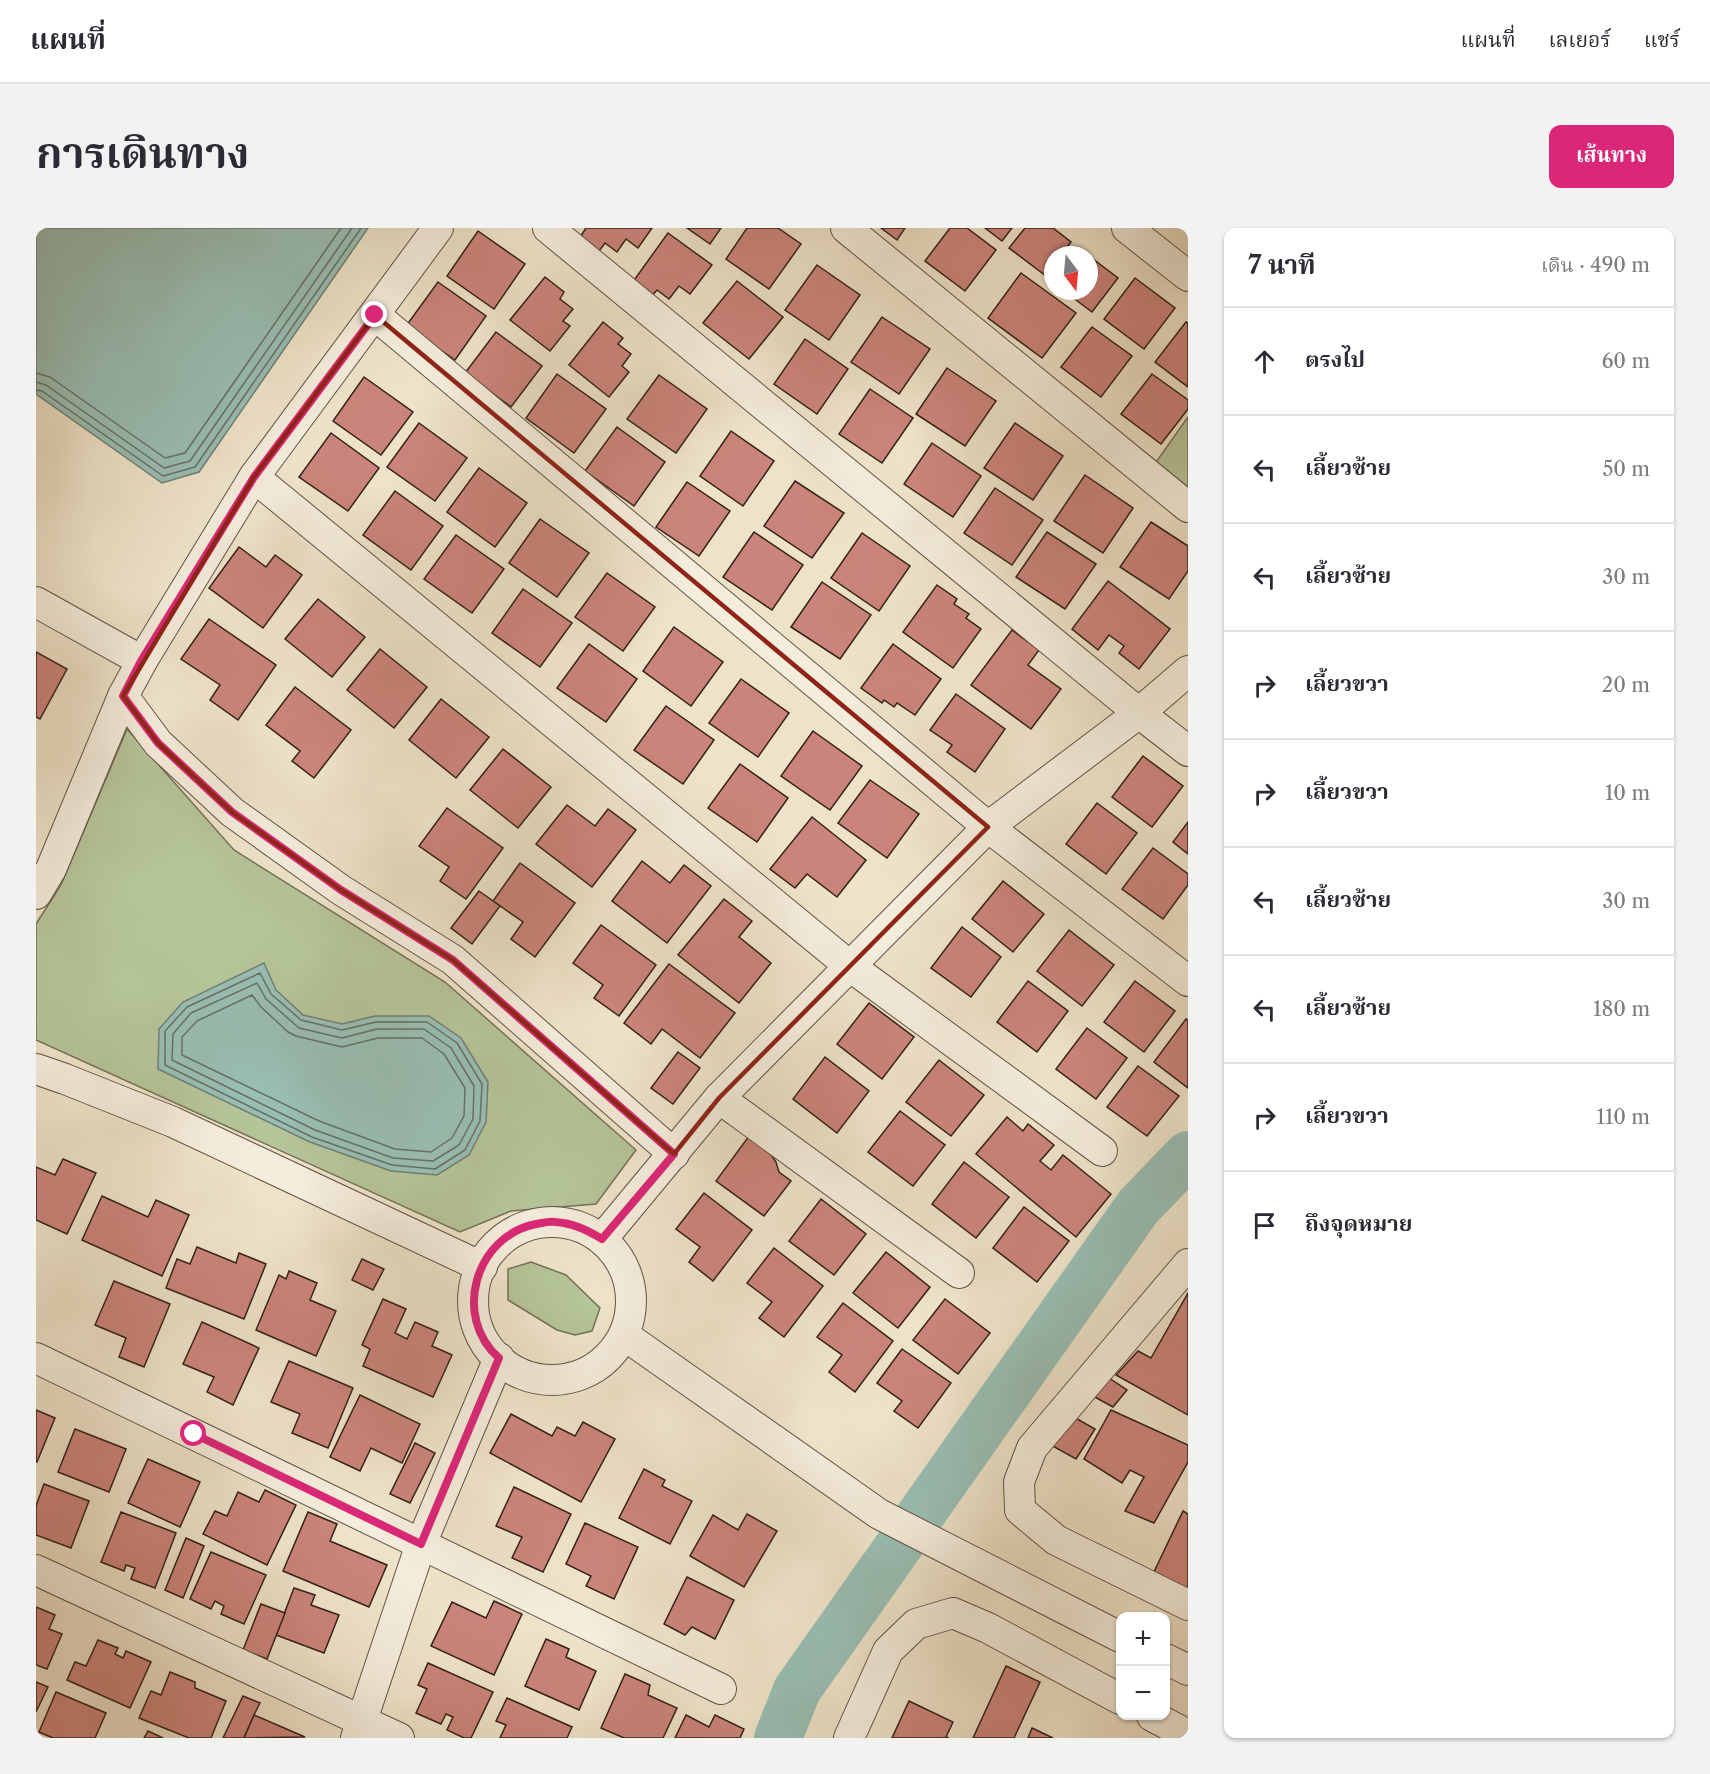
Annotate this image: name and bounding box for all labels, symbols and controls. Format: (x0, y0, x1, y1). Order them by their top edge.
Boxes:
text: แผนที่ (30, 22, 106, 56)
text: แผนที่ (1461, 27, 1516, 52)
text: เลเยอร์ (1549, 27, 1611, 52)
text: แชร์ (1644, 27, 1680, 52)
button: เส้นทาง (1549, 125, 1674, 188)
text: การเดินทาง (36, 127, 249, 179)
north arrow (1044, 246, 1098, 300)
text: 7 นาที (1248, 249, 1316, 281)
text: เดิน · 490 m (1541, 253, 1650, 277)
route end (361, 301, 387, 327)
icon: ahead (1248, 345, 1281, 378)
text: ตรงไป (1305, 346, 1365, 373)
text: 60 m (1602, 349, 1650, 373)
icon: left (1248, 453, 1281, 486)
text: เลี้ยวซ้าย (1305, 454, 1391, 481)
text: 50 m (1603, 457, 1650, 481)
icon: left (1248, 561, 1281, 594)
text: เลี้ยวซ้าย (1305, 562, 1391, 589)
text: 30 m (1602, 565, 1650, 589)
icon: right (1248, 669, 1281, 702)
text: เลี้ยวขวา (1305, 670, 1389, 697)
text: 20 m (1602, 673, 1650, 697)
icon: right (1248, 777, 1281, 810)
text: เลี้ยวขวา (1305, 778, 1389, 805)
text: 10 m (1605, 781, 1650, 805)
icon: left (1248, 885, 1281, 918)
text: เลี้ยวซ้าย (1305, 886, 1391, 913)
text: 30 m (1602, 889, 1650, 913)
icon: left (1248, 993, 1281, 1026)
text: เลี้ยวซ้าย (1305, 994, 1391, 1021)
text: 180 m (1593, 997, 1650, 1021)
icon: right (1248, 1101, 1281, 1134)
text: เลี้ยวขวา (1305, 1102, 1389, 1129)
text: 110 m (1597, 1105, 1650, 1129)
icon: arrive (1248, 1209, 1281, 1242)
text: ถึงจุดหมาย (1305, 1210, 1412, 1237)
route start (180, 1420, 206, 1446)
map controls (1116, 1612, 1170, 1720)
button: + (1116, 1612, 1170, 1666)
button: − (1116, 1666, 1170, 1720)

